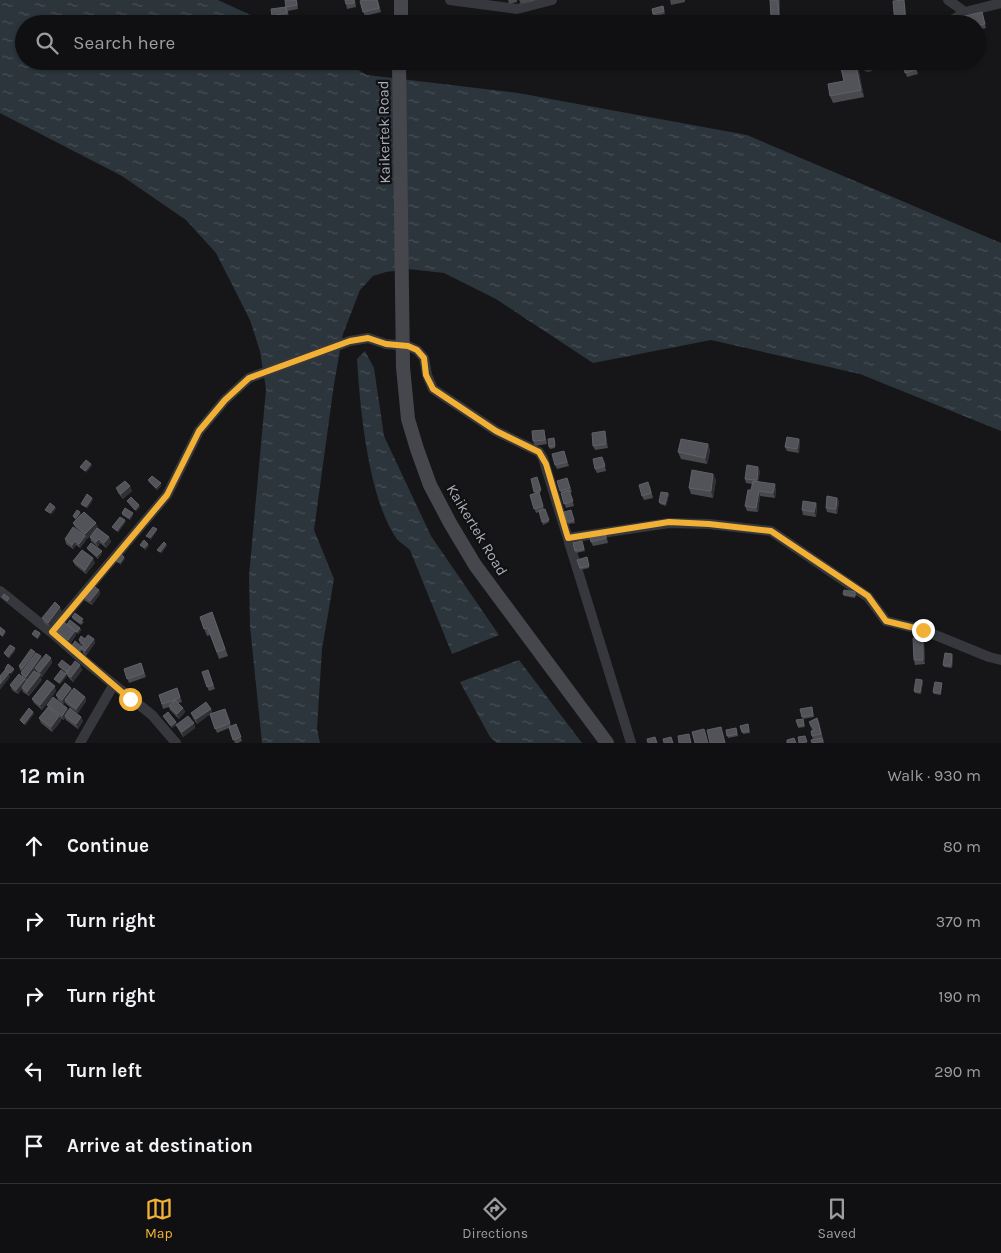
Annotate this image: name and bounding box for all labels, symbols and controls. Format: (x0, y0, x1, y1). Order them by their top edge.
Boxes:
search box (15, 15, 986, 70)
icon: search (33, 29, 61, 57)
text: Search here (73, 32, 175, 54)
street label: Kaikertek Road (374, 80, 394, 184)
street label: Kaikertek Road (443, 481, 511, 579)
route end (912, 619, 935, 642)
route start (119, 688, 142, 711)
text: 12 min (20, 764, 85, 788)
text: Walk · 930 m (887, 766, 981, 785)
icon: ahead (20, 832, 48, 860)
text: Continue (67, 835, 149, 857)
text: 80 m (943, 837, 981, 856)
icon: right (20, 907, 48, 935)
text: Turn right (67, 910, 156, 932)
text: 370 m (936, 912, 981, 931)
icon: right (20, 982, 48, 1010)
text: Turn right (67, 985, 156, 1007)
text: 190 m (938, 987, 981, 1006)
icon: left (20, 1057, 48, 1085)
text: Turn left (67, 1060, 142, 1082)
text: 290 m (934, 1062, 981, 1081)
icon: arrive (20, 1132, 48, 1160)
text: Arrive at destination (67, 1135, 253, 1157)
tab: Map (145, 1195, 173, 1242)
tab: Directions (462, 1195, 528, 1242)
tab: Saved (818, 1195, 856, 1242)

